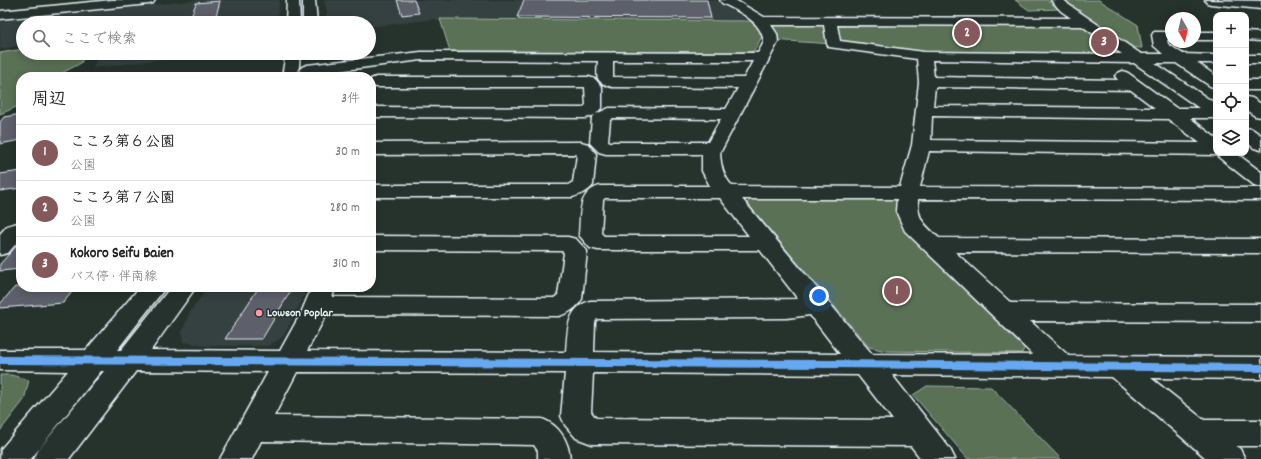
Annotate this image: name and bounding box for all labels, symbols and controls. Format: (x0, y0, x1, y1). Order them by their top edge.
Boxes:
north arrow (1165, 12, 1201, 48)
map controls (1213, 12, 1249, 156)
button: + (1213, 12, 1249, 48)
search box (16, 16, 376, 60)
pin: 2 (954, 18, 980, 48)
icon: search (30, 27, 52, 49)
pin: 3 (1091, 27, 1117, 57)
text: ここで検索 (62, 29, 137, 51)
button: − (1213, 48, 1249, 84)
button: locate (1213, 84, 1249, 120)
text: 周辺 (32, 89, 66, 113)
text: 3件 (341, 90, 360, 109)
button: layers (1213, 120, 1249, 156)
text: こころ第６公園 (70, 132, 175, 154)
text: 1 (44, 143, 46, 162)
text: 30 m (335, 143, 360, 162)
text: 公園 (70, 157, 96, 176)
text: こころ第７公園 (70, 188, 175, 210)
text: 2 (42, 199, 48, 218)
text: 280 m (330, 199, 360, 218)
text: 公園 (70, 213, 96, 232)
text: Kokoro Seifu Baien (70, 243, 174, 265)
text: 3 (42, 255, 48, 274)
text: 310 m (332, 255, 360, 274)
text: バス停 · 伴南線 (70, 268, 157, 287)
pin: 1 (884, 276, 910, 306)
your location (809, 286, 829, 306)
place label: Lowson Poplar (267, 305, 333, 322)
marker: Lowson Poplar (254, 308, 264, 318)

